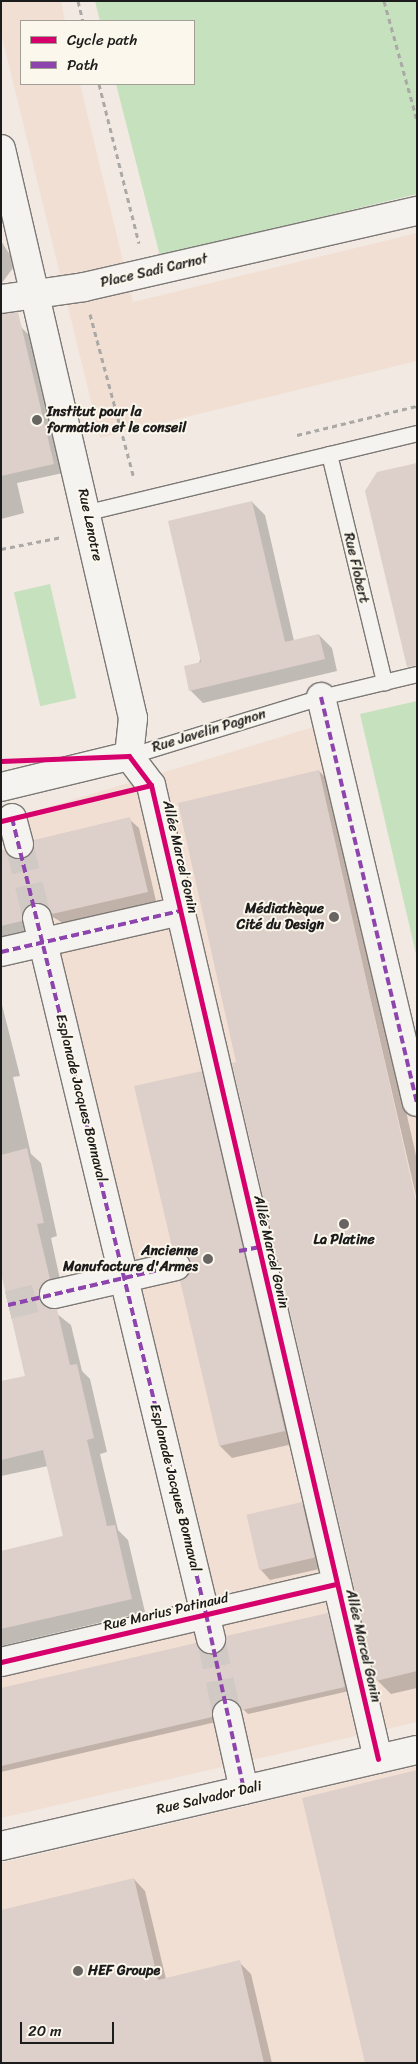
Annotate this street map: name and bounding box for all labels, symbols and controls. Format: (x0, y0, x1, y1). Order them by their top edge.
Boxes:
legend (20, 20, 195, 85)
text: Cycle path (67, 27, 137, 53)
text: Path (67, 52, 98, 78)
street label: Place Sadi Carnot (99, 250, 209, 292)
place label: Institut pour la formation et le conseil (47, 404, 186, 437)
marker: Institut pour la formation et le conseil (31, 414, 43, 426)
street label: Rue Lenotre (74, 487, 106, 563)
street label: Rue Flobert (340, 531, 372, 605)
street label: Rue Javelin Pagnon (150, 706, 268, 756)
street label: Allée Marcel Gonin (159, 799, 201, 915)
place label: Médiathèque Cité du Design (235, 901, 324, 934)
marker: Médiathèque Cité du Design (328, 911, 340, 923)
street label: Esplanade Jacques Bonnaval (52, 1013, 110, 1183)
street label: Allée Marcel Gonin (250, 1194, 292, 1310)
marker: La Platine (338, 1218, 350, 1230)
place label: La Platine (314, 1232, 374, 1248)
place label: Ancienne Manufacture d'Armes (62, 1243, 198, 1276)
marker: Ancienne Manufacture d'Armes (202, 1253, 214, 1265)
street label: Esplanade Jacques Bonnaval (146, 1403, 204, 1573)
street label: Allée Marcel Gonin (342, 1588, 384, 1704)
street label: Rue Marius Patinaud (102, 1589, 230, 1635)
street label: Rue Salvador Dali (155, 1778, 263, 1818)
place label: HEF Groupe (88, 1963, 160, 1979)
marker: HEF Groupe (72, 1965, 84, 1977)
scale bar (22, 2012, 116, 2044)
text: 20 m (28, 2018, 62, 2044)

